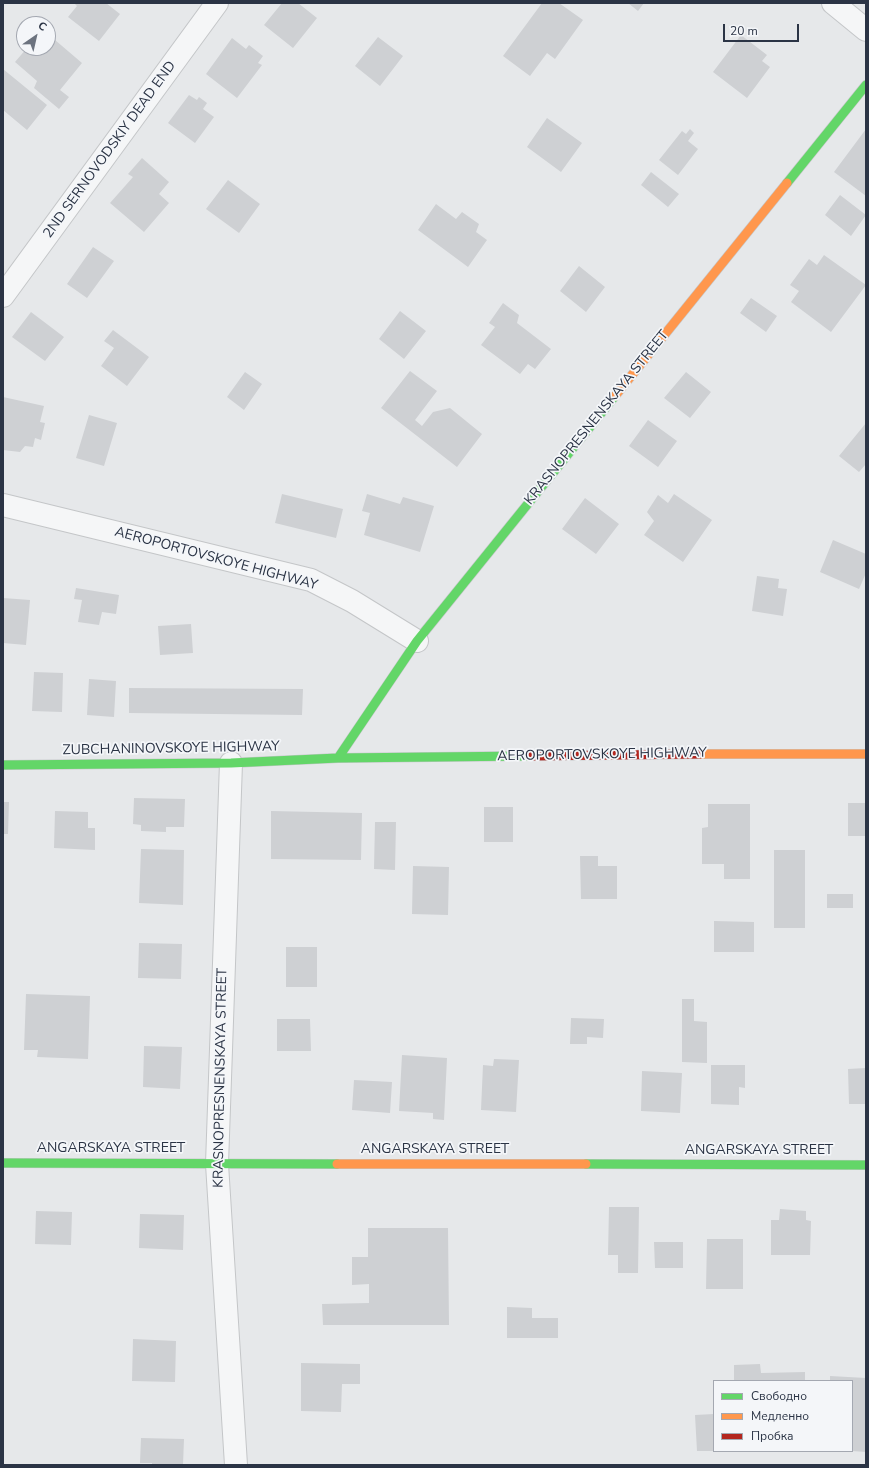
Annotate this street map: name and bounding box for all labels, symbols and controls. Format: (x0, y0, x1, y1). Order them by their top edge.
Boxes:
north arrow (16, 16, 56, 56)
scale bar (725, 16, 801, 42)
text: С (35, 18, 50, 35)
text: 20 m (730, 23, 758, 39)
street label: 2ND SERNOVODSKIY DEAD END (40, 58, 180, 242)
street label: KRASNOPRESNENSKAYA STREET (521, 327, 673, 509)
street label: AEROPORTOVSKOYE HIGHWAY (113, 524, 319, 594)
street label: ZUBCHANINOVSKOYE HIGHWAY (62, 739, 280, 759)
street label: AEROPORTOVSKOYE HIGHWAY (497, 745, 707, 765)
street label: KRASNOPRESNENSKAYA STREET (211, 968, 231, 1188)
street label: ANGARSKAYA STREET (37, 1141, 185, 1157)
street label: ANGARSKAYA STREET (361, 1142, 509, 1158)
street label: ANGARSKAYA STREET (685, 1143, 833, 1159)
legend (713, 1380, 853, 1452)
text: Свободно (751, 1388, 807, 1404)
text: Медленно (751, 1408, 809, 1424)
text: Пробка (751, 1428, 794, 1444)

